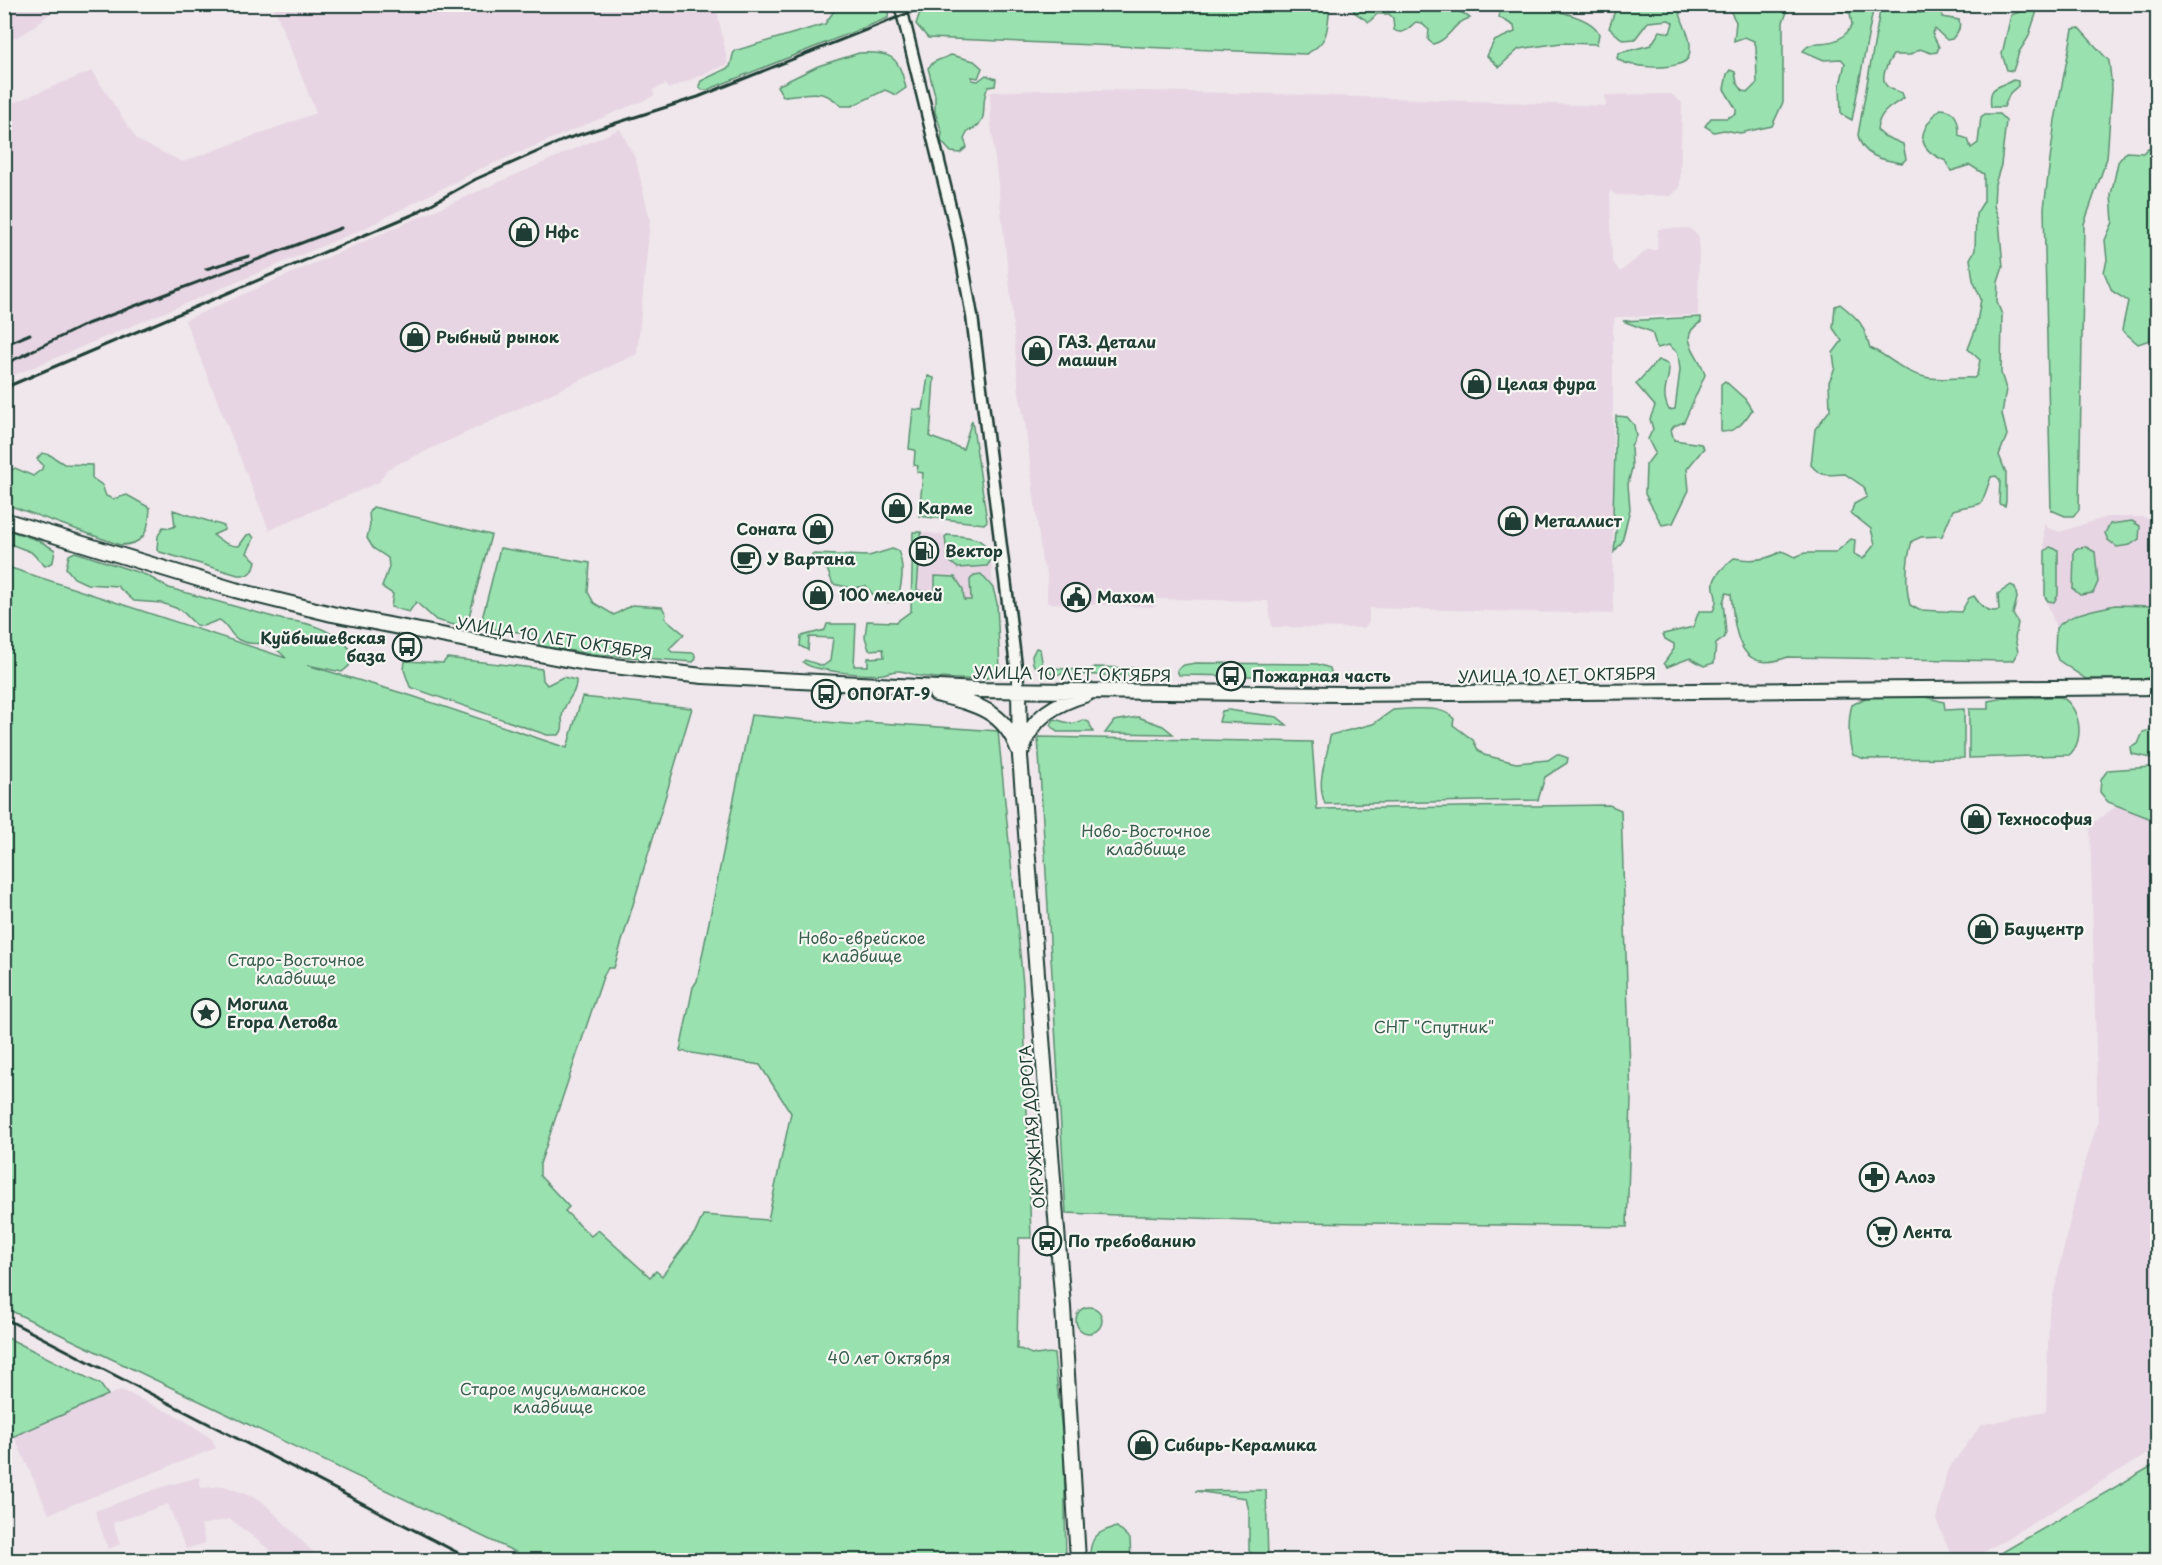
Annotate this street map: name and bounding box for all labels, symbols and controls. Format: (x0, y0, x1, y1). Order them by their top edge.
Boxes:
shop icon: Нфс (508, 216, 540, 248)
place label: Нфс (545, 219, 579, 243)
shop icon: Рыбный рынок (399, 321, 431, 353)
place label: Рыбный рынок (436, 324, 560, 348)
place label: ГАЗ. Детали машин (1058, 329, 1156, 371)
shop icon: ГАЗ. Детали машин (1021, 335, 1053, 367)
shop icon: Целая фура (1460, 368, 1492, 400)
place label: Целая фура (1497, 371, 1597, 395)
shop icon: Карме (881, 492, 913, 524)
place label: Карме (918, 495, 973, 519)
shop icon: Металлист (1497, 505, 1529, 537)
place label: Металлист (1534, 508, 1623, 532)
shop icon: Соната (802, 513, 834, 545)
place label: Соната (736, 516, 797, 540)
fuel station icon: Вектор (908, 535, 940, 567)
place label: Вектор (945, 538, 1003, 562)
cafe icon: У Вартана (730, 543, 762, 575)
place label: У Вартана (766, 546, 856, 570)
shop icon: 100 мелочей (802, 579, 834, 611)
public building icon: Махом (1060, 581, 1092, 613)
place label: 100 мелочей (839, 582, 943, 606)
place label: Махом (1097, 584, 1155, 608)
street label: УЛИЦА 10 ЛЕТ ОКТЯБРЯ (454, 610, 654, 664)
place label: Куйбышевская база (260, 625, 386, 667)
bus stop icon: Куйбышевская база (391, 631, 423, 663)
street label: УЛИЦА 10 ЛЕТ ОКТЯБРЯ (973, 659, 1171, 687)
bus stop icon: Пожарная часть (1215, 660, 1247, 692)
street label: УЛИЦА 10 ЛЕТ ОКТЯБРЯ (1458, 660, 1656, 688)
place label: Пожарная часть (1252, 663, 1391, 687)
bus stop icon: ОПОГАТ-9 (810, 678, 842, 710)
place label: ОПОГАТ-9 (847, 681, 930, 705)
shop icon: Технософия (1960, 803, 1992, 835)
place label: Технософия (1997, 806, 2093, 830)
park label: Ново-Восточное кладбище (1081, 818, 1211, 860)
shop icon: Бауцентр (1967, 913, 1999, 945)
place label: Бауцентр (2004, 916, 2084, 940)
park label: Ново-еврейское кладбище (798, 925, 926, 967)
park label: Старо-Восточное кладбище (227, 947, 365, 989)
place label: Могила Егора Летова (227, 991, 338, 1033)
place icon: Могила Егора Летова (190, 997, 222, 1029)
park label: СНТ "Спутник" (1374, 1014, 1494, 1038)
street label: ОКРУЖНАЯ ДОРОГА (1012, 1044, 1050, 1210)
pharmacy icon: Алоэ (1858, 1161, 1890, 1193)
place label: Алоэ (1895, 1164, 1935, 1188)
supermarket icon: Лента (1866, 1216, 1898, 1248)
place label: Лента (1903, 1219, 1952, 1243)
bus stop icon: По требованию (1031, 1225, 1063, 1257)
place label: По требованию (1068, 1228, 1196, 1252)
park label: 40 лет Октября (828, 1345, 950, 1369)
park label: Старое мусульманское кладбище (460, 1376, 646, 1418)
shop icon: Сибирь-Керамика (1127, 1429, 1159, 1461)
place label: Сибирь-Керамика (1164, 1432, 1317, 1456)

